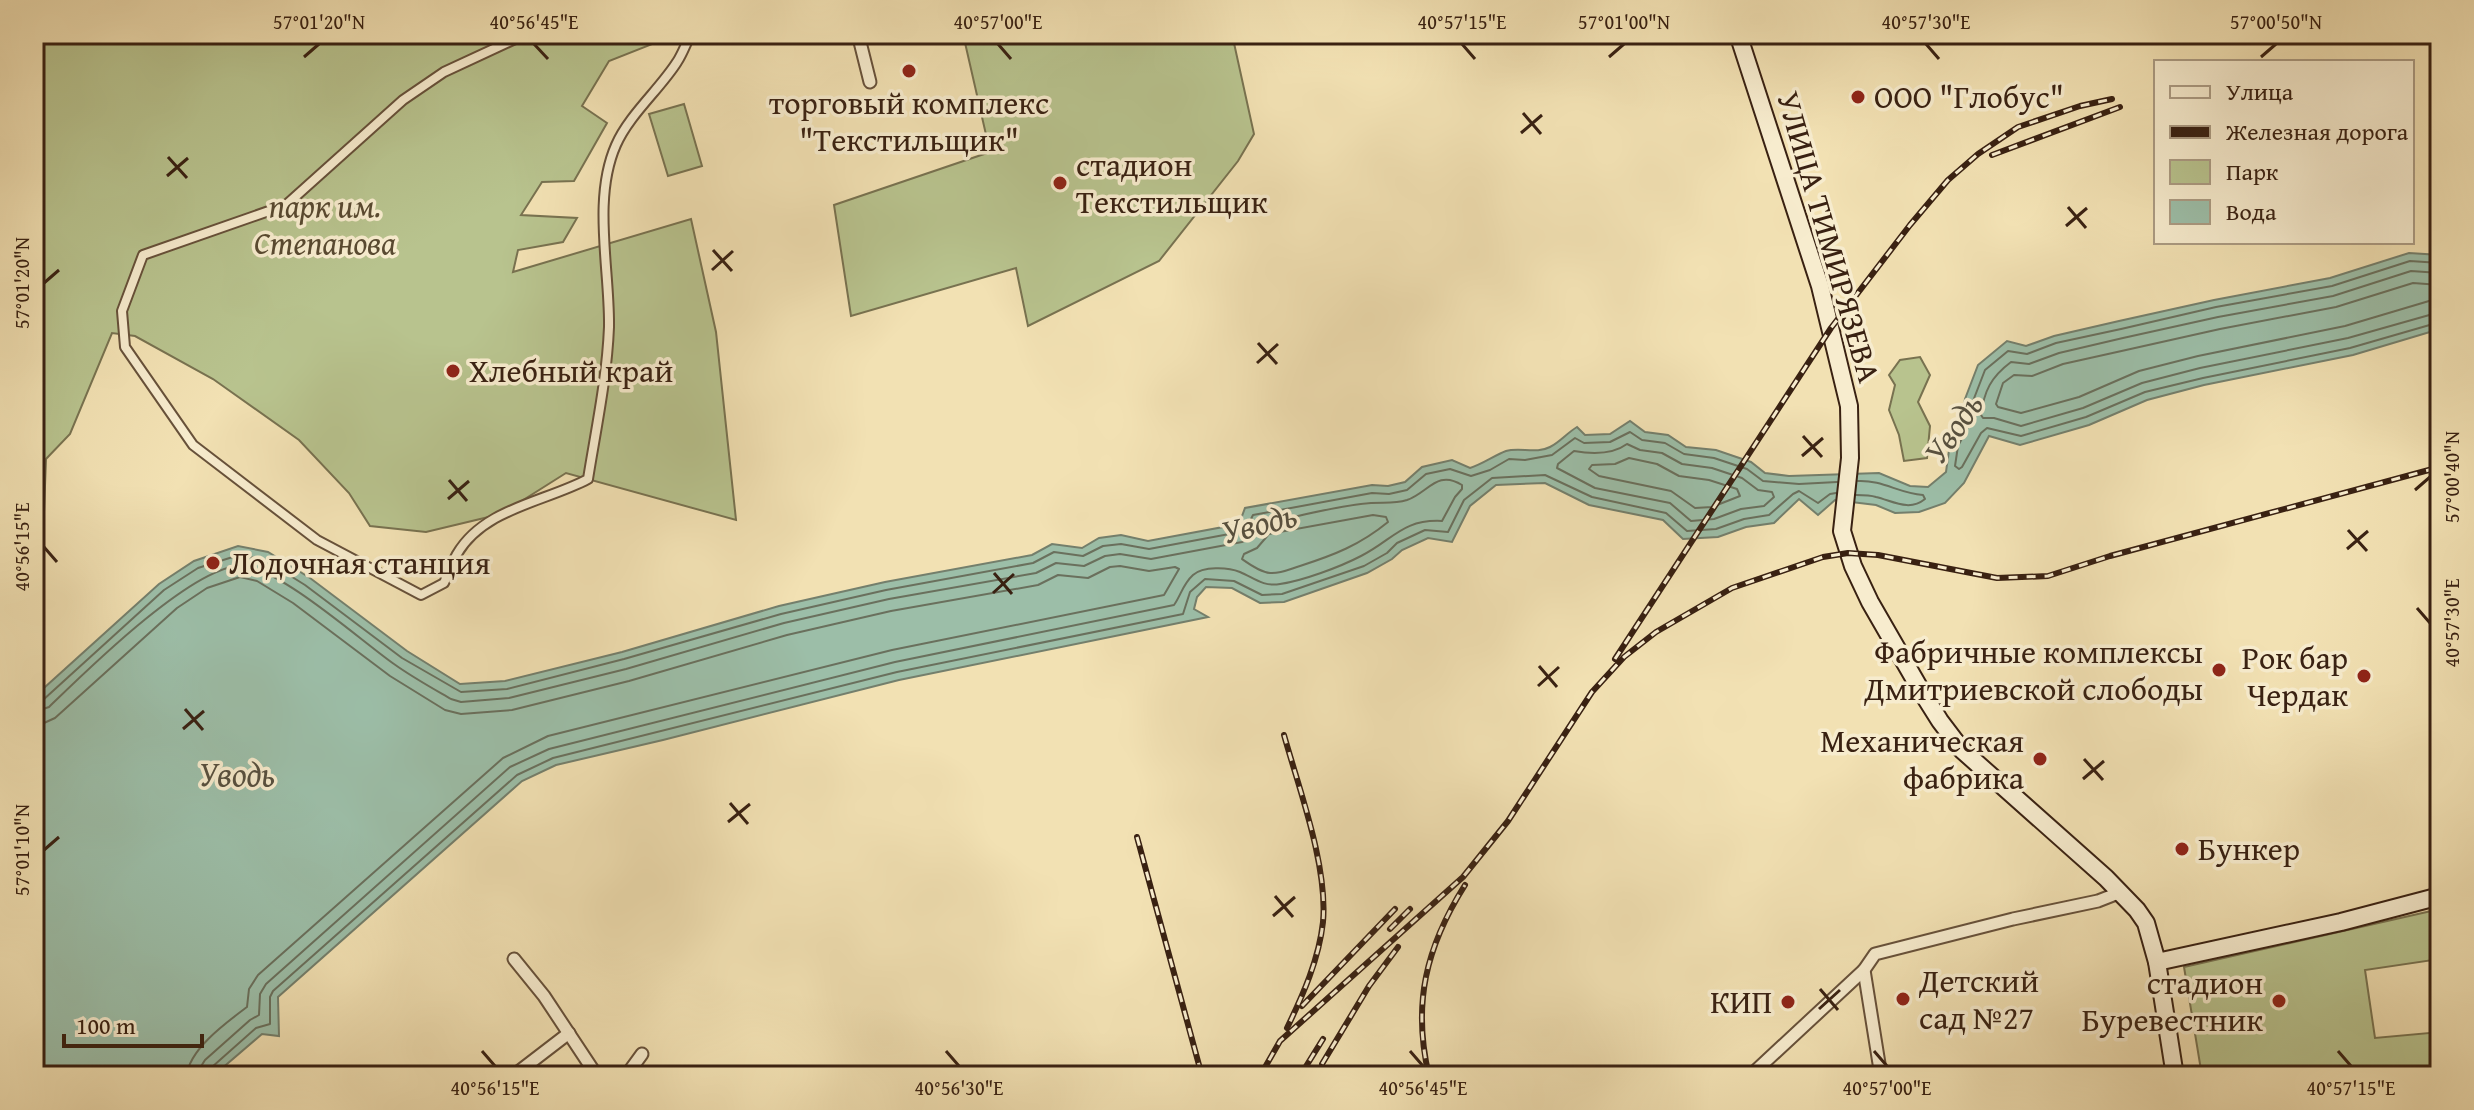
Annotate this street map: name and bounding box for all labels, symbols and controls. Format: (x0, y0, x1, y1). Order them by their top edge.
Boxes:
text: 57°01'20"N (273, 7, 365, 36)
text: 40°56'45"E (490, 7, 578, 36)
text: 40°57'00"E (954, 7, 1042, 36)
text: 40°57'15"E (1418, 7, 1506, 36)
text: 57°01'00"N (1578, 7, 1670, 36)
text: 40°57'30"E (1882, 7, 1970, 36)
text: 57°00'50"N (2230, 7, 2322, 36)
legend (2154, 60, 2414, 244)
marker: торговый комплекс "Текстильщик" (900, 62, 918, 80)
place label: ООО "Глобус" (1874, 73, 2064, 120)
text: Улица (2226, 74, 2294, 109)
place label: торговый комплекс "Текстильщик" (769, 79, 1049, 163)
street label: УЛИЦА ТИМИРЯЗЕВА (1765, 86, 1894, 389)
marker: ООО "Глобус" (1849, 88, 1867, 106)
text: Железная дорога (2225, 114, 2409, 149)
place label: стадион Текстильщик (1076, 141, 1268, 225)
text: Парк (2226, 154, 2279, 189)
marker: стадион Текстильщик (1051, 174, 1069, 192)
park label: парк им. Степанова (254, 182, 396, 266)
text: Вода (2226, 194, 2277, 229)
text: 57°01'20"N (7, 237, 36, 329)
place label: Хлебный край (469, 347, 673, 394)
marker: Хлебный край (444, 362, 462, 380)
water label: Уводь (1911, 382, 1995, 473)
text: 57°00'40"N (2437, 431, 2466, 523)
water label: Уводь (1216, 489, 1302, 556)
text: 40°56'15"E (7, 503, 36, 591)
place label: Лодочная станция (229, 539, 490, 586)
marker: Лодочная станция (204, 554, 222, 572)
text: 40°57'30"E (2437, 579, 2466, 667)
place label: Фабричные комплексы Дмитриевской слободы (1863, 628, 2203, 712)
place label: Рок бар Чердак (2242, 634, 2348, 718)
marker: Фабричные комплексы Дмитриевской слободы (2210, 661, 2228, 679)
marker: Рок бар Чердак (2355, 667, 2373, 685)
place label: Механическая фабрика (1820, 717, 2025, 801)
water label: Уводь (199, 749, 275, 798)
marker: Механическая фабрика (2031, 750, 2049, 768)
text: 57°01'10"N (7, 804, 36, 896)
place label: Бункер (2198, 825, 2300, 872)
marker: Бункер (2173, 840, 2191, 858)
place label: Детский сад №27 (1918, 957, 2039, 1041)
place label: стадион Буревестник (2082, 959, 2263, 1043)
place label: КИП (1710, 978, 1772, 1025)
marker: Детский сад №27 (1894, 990, 1912, 1008)
marker: стадион Буревестник (2270, 992, 2288, 1010)
marker: КИП (1779, 993, 1797, 1011)
scale bar (64, 998, 202, 1048)
text: 100 m (76, 1008, 136, 1043)
text: 40°56'15"E (451, 1073, 539, 1102)
text: 40°56'30"E (915, 1073, 1003, 1102)
text: 40°56'45"E (1379, 1073, 1467, 1102)
text: 40°57'00"E (1843, 1073, 1931, 1102)
text: 40°57'15"E (2307, 1073, 2395, 1102)

